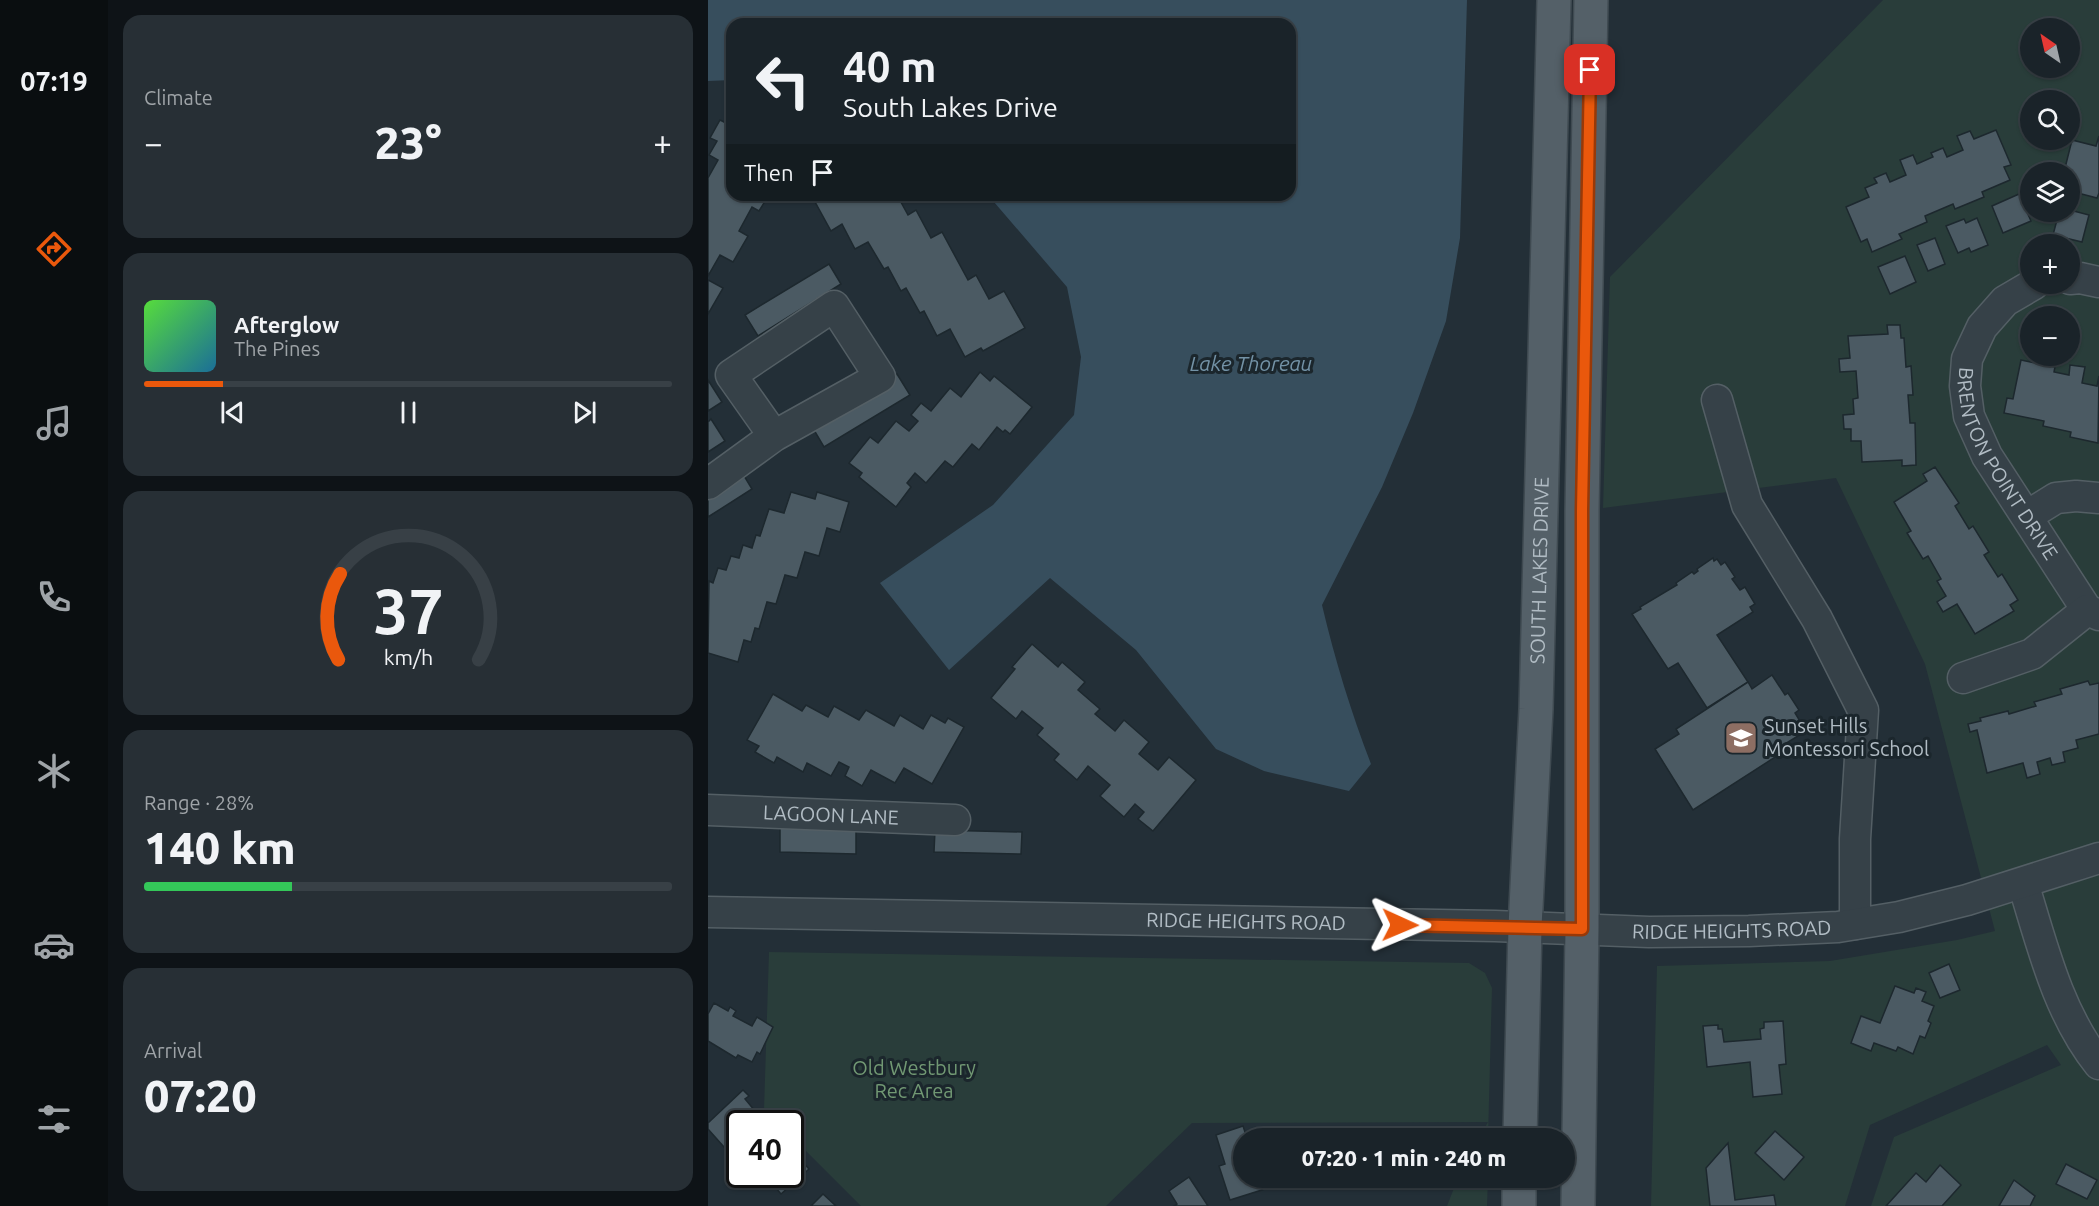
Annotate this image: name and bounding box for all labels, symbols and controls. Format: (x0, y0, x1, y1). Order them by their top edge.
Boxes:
north arrow (2020, 18, 2080, 78)
map controls (2020, 18, 2080, 366)
icon: left (744, 42, 822, 120)
text: 40 m (843, 43, 937, 90)
pin (1564, 44, 1615, 95)
icon: arrive (1573, 53, 1606, 86)
text: 07:19 (20, 66, 88, 96)
text: Climate (144, 86, 213, 109)
button: search (2020, 90, 2080, 150)
text: South Lakes Drive (843, 92, 1058, 122)
text: 23° (374, 117, 442, 168)
text: − (144, 124, 163, 161)
text: + (653, 124, 672, 161)
icon: arrive (806, 156, 839, 189)
text: Then (744, 160, 794, 185)
button: layers (2020, 162, 2080, 222)
icon: directions (33, 228, 75, 270)
button: + (2020, 234, 2080, 294)
button: − (2020, 306, 2080, 366)
text: Afterglow (234, 312, 339, 337)
text: The Pines (234, 337, 320, 360)
water label: Lake Thoreau (1190, 351, 1312, 375)
street label: BRENTON POINT DRIVE (1953, 366, 2063, 564)
icon: previous (216, 396, 249, 429)
icon: pause (392, 396, 425, 429)
icon: next (568, 396, 601, 429)
icon: music (33, 402, 75, 444)
street label: SOUTH LAKES DRIVE (1525, 476, 1553, 664)
icon: phone (33, 576, 75, 618)
text: 37 (373, 576, 443, 646)
text: km/h (383, 645, 433, 669)
place label: Sunset Hills Montessori School (1764, 714, 1929, 760)
school or university icon: Sunset Hills Montessori School (1723, 720, 1759, 756)
icon: climate (33, 750, 75, 792)
text: Range · 28% (144, 791, 254, 814)
street label: LAGOON LANE (762, 800, 899, 829)
text: 140 km (144, 822, 296, 873)
position arrow (1368, 893, 1432, 957)
street label: RIDGE HEIGHTS ROAD (1146, 908, 1346, 934)
street label: RIDGE HEIGHTS ROAD (1632, 915, 1832, 943)
icon: car (33, 924, 75, 966)
text: Arrival (144, 1039, 202, 1062)
park label: Old Westbury Rec Area (852, 1056, 976, 1102)
text: 07:20 (144, 1070, 257, 1121)
icon: filters (33, 1098, 75, 1140)
speed limit sign: 40 (726, 1110, 804, 1188)
text: 07:20 · 1 min · 240 m (1302, 1145, 1506, 1170)

